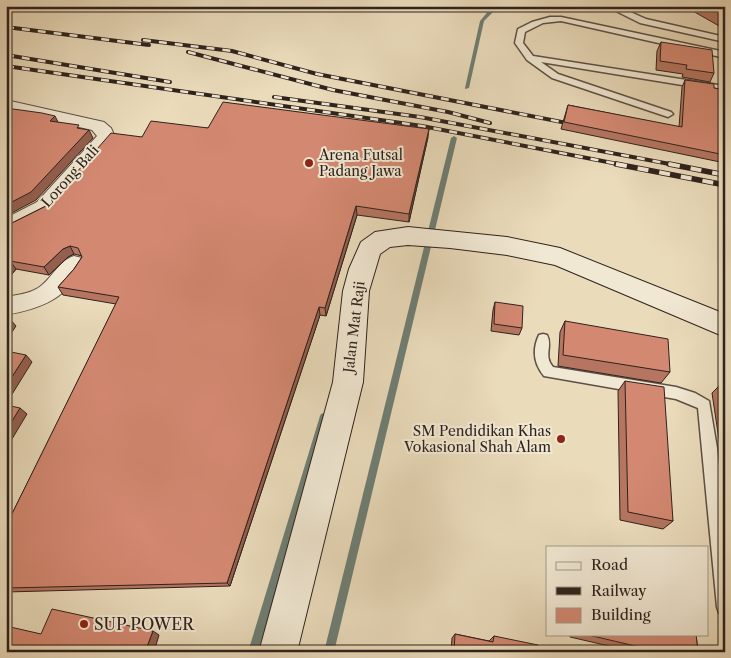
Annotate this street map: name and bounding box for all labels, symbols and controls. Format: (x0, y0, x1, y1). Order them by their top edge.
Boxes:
street label: Lorong Bali (37, 141, 103, 211)
place label: Arena Futsal Padang Jawa (318, 146, 403, 180)
marker: Arena Futsal Padang Jawa (303, 157, 315, 169)
street label: Jalan Mat Raji (339, 280, 369, 376)
place label: SM Pendidikan Khas Vokasional Shah Alam (403, 422, 551, 456)
marker: SM Pendidikan Khas Vokasional Shah Alam (555, 433, 567, 445)
legend (546, 546, 708, 636)
text: Road (591, 555, 628, 574)
text: Railway (591, 581, 647, 600)
text: Building (591, 605, 651, 624)
place label: SUP POWER (94, 614, 195, 634)
marker: SUP POWER (78, 618, 90, 630)

